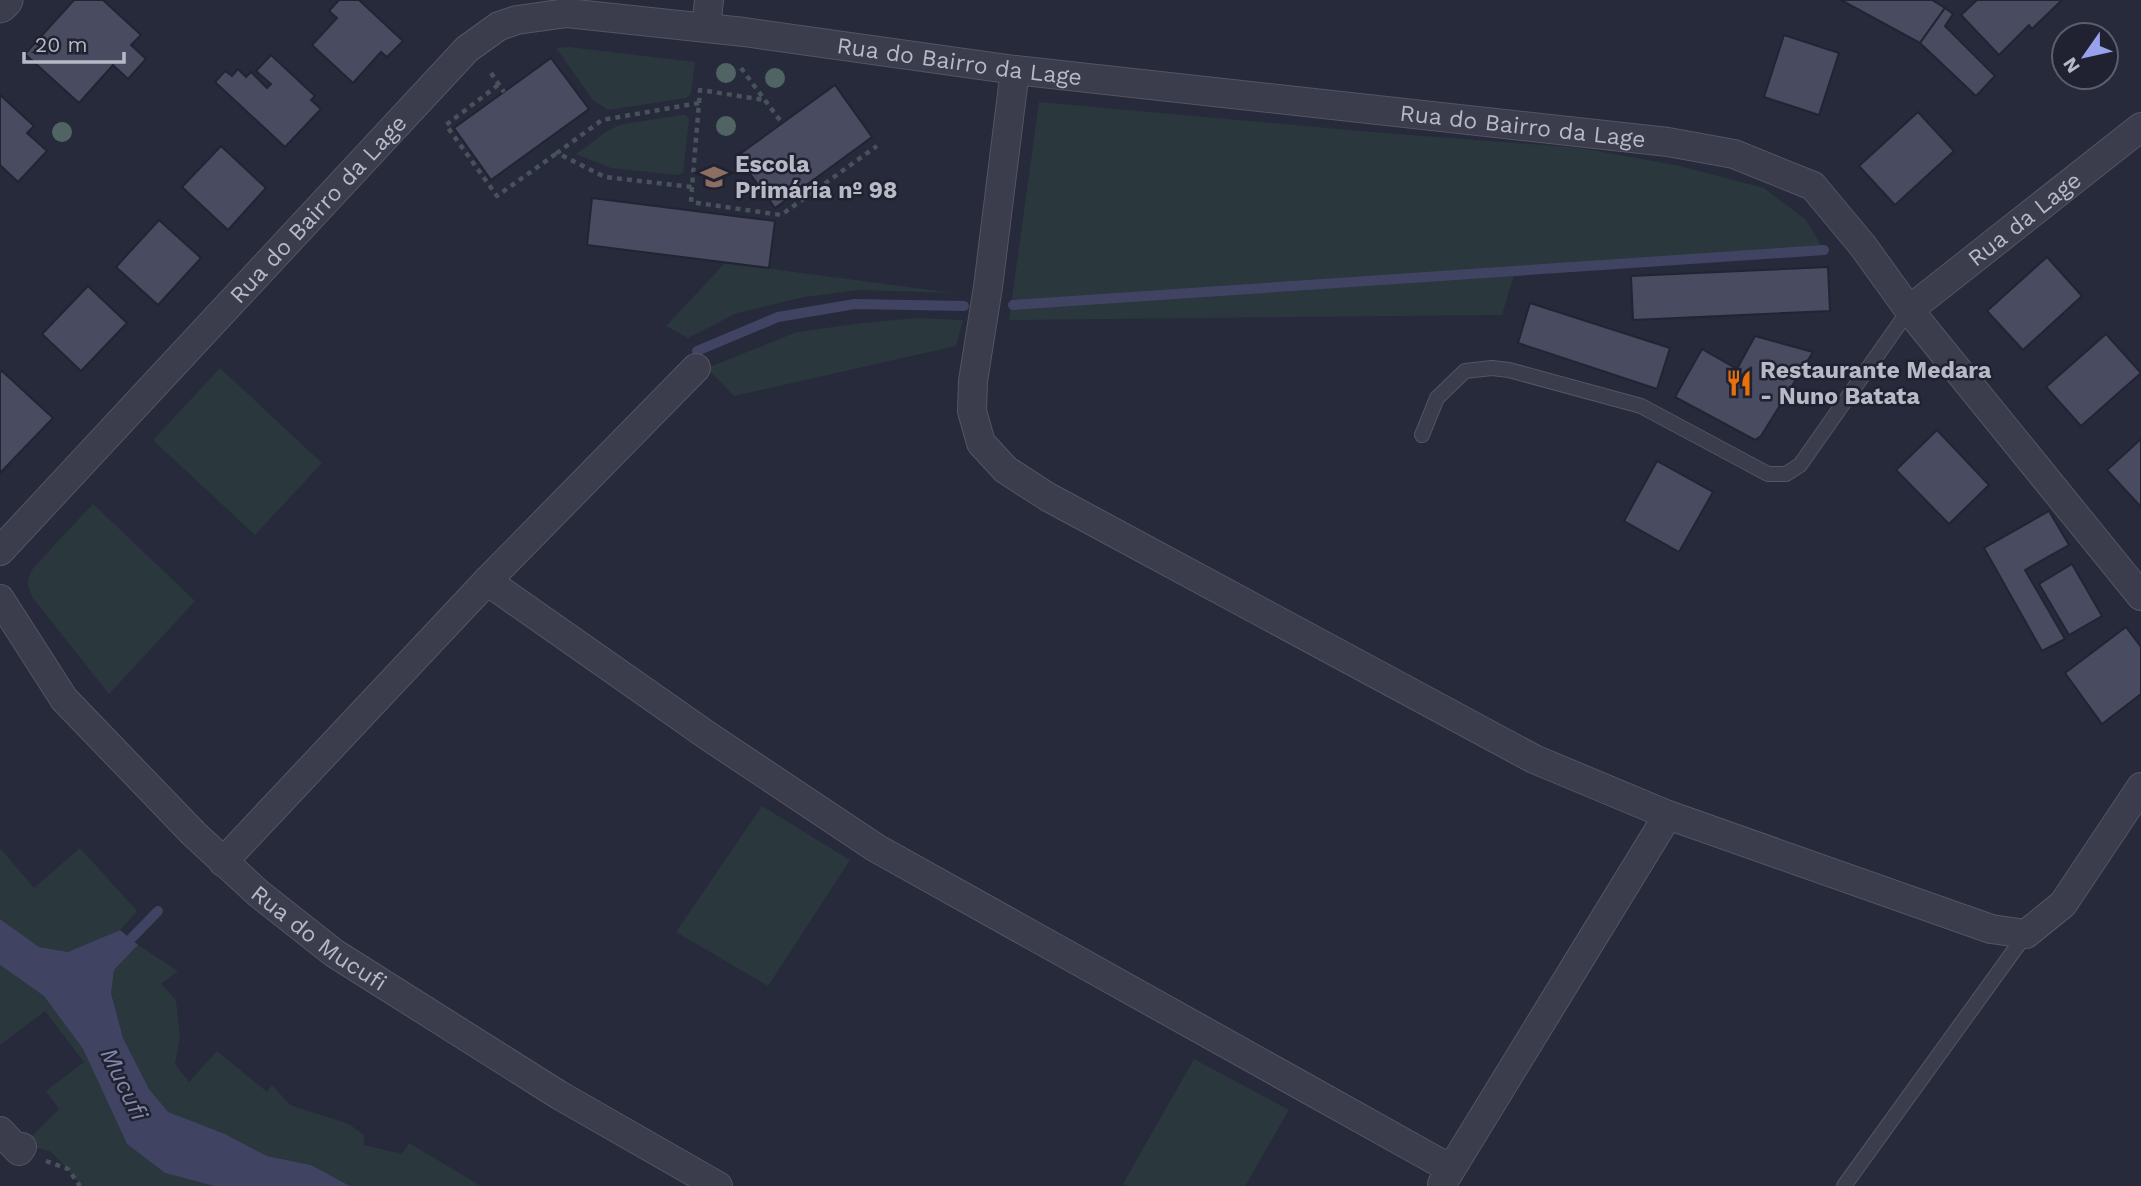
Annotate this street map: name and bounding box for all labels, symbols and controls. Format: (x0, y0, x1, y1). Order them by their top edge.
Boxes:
scale bar (24, 21, 124, 65)
north arrow (2050, 21, 2120, 91)
text: 20 m (35, 32, 87, 57)
street label: Rua do Bairro da Lage (835, 32, 1083, 91)
text: N (2058, 53, 2085, 77)
street label: Rua do Bairro da Lage (1399, 99, 1647, 153)
street label: Rua do Bairro da Lage (224, 109, 412, 309)
place label: Escola Primária nº 98 (735, 151, 897, 204)
school or university icon: Escola Primária nº 98 (699, 162, 729, 192)
street label: Rua da Lage (1962, 166, 2086, 272)
place label: Restaurante Medara - Nuno Batata (1760, 357, 1992, 410)
restaurant icon: Restaurante Medara - Nuno Batata (1724, 368, 1754, 398)
street label: Rua do Mucufi (246, 879, 392, 996)
water label: Mucufi (95, 1043, 154, 1125)

